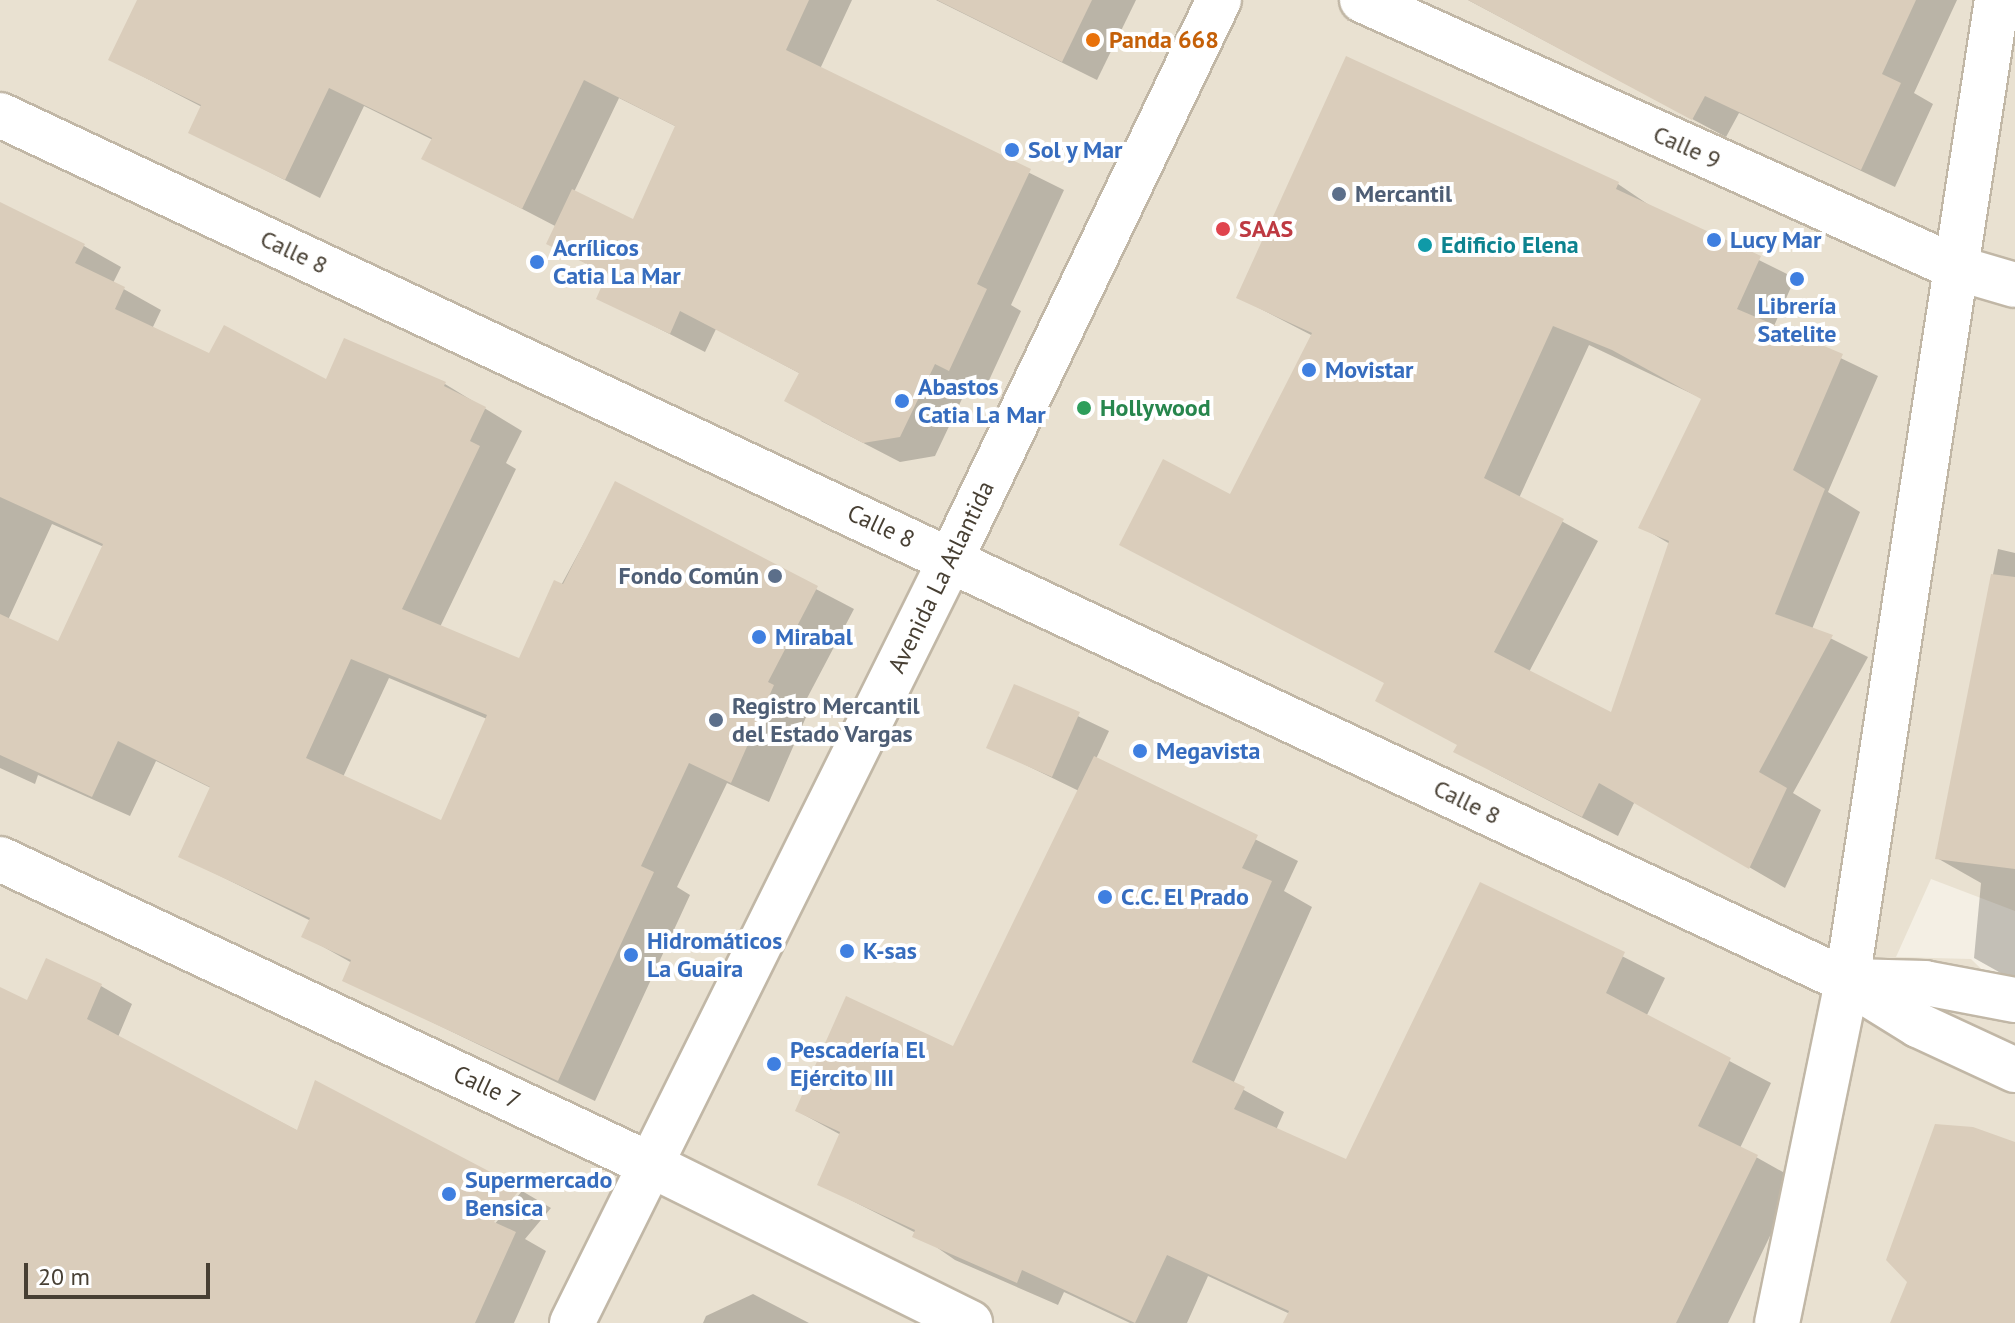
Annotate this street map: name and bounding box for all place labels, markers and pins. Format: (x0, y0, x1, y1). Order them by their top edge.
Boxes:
place label: Panda 668 (1109, 26, 1219, 54)
marker: Panda 668 (1084, 31, 1102, 49)
place label: Sol y Mar (1028, 136, 1124, 164)
marker: Sol y Mar (1003, 141, 1021, 159)
place label: Mercantil (1355, 180, 1452, 208)
marker: Mercantil (1330, 185, 1348, 203)
place label: SAAS (1239, 215, 1293, 243)
marker: SAAS (1214, 220, 1232, 238)
place label: Lucy Mar (1730, 226, 1822, 254)
place label: Edificio Elena (1441, 231, 1579, 259)
marker: Lucy Mar (1705, 231, 1723, 249)
place label: Acrílicos Catia La Mar (553, 234, 681, 290)
marker: Edificio Elena (1416, 236, 1434, 254)
marker: Acrílicos Catia La Mar (528, 253, 546, 271)
marker: Librería Satelite (1788, 270, 1806, 288)
place label: Librería Satelite (1757, 292, 1837, 348)
place label: Movistar (1325, 356, 1414, 384)
marker: Movistar (1300, 361, 1318, 379)
place label: Abastos Catia La Mar (918, 373, 1046, 429)
marker: Abastos Catia La Mar (893, 392, 911, 410)
place label: Hollywood (1100, 394, 1211, 422)
marker: Hollywood (1075, 399, 1093, 417)
place label: Fondo Común (618, 562, 759, 590)
marker: Fondo Común (766, 567, 784, 585)
place label: Mirabal (775, 623, 853, 651)
marker: Mirabal (750, 628, 768, 646)
place label: Registro Mercantil del Estado Vargas (732, 692, 920, 748)
marker: Registro Mercantil del Estado Vargas (707, 711, 725, 729)
place label: Megavista (1156, 737, 1260, 765)
marker: Megavista (1131, 742, 1149, 760)
place label: C.C. El Prado (1121, 883, 1251, 911)
marker: C.C. El Prado (1096, 888, 1114, 906)
place label: Hidromáticos La Guaira (647, 927, 782, 983)
place label: K-sas (863, 937, 917, 965)
marker: K-sas (838, 942, 856, 960)
marker: Hidromáticos La Guaira (622, 946, 640, 964)
place label: Pescadería El Ejército III (790, 1036, 925, 1092)
marker: Pescadería El Ejército III (765, 1055, 783, 1073)
place label: Supermercado Bensica (465, 1166, 612, 1222)
marker: Supermercado Bensica (440, 1185, 458, 1203)

